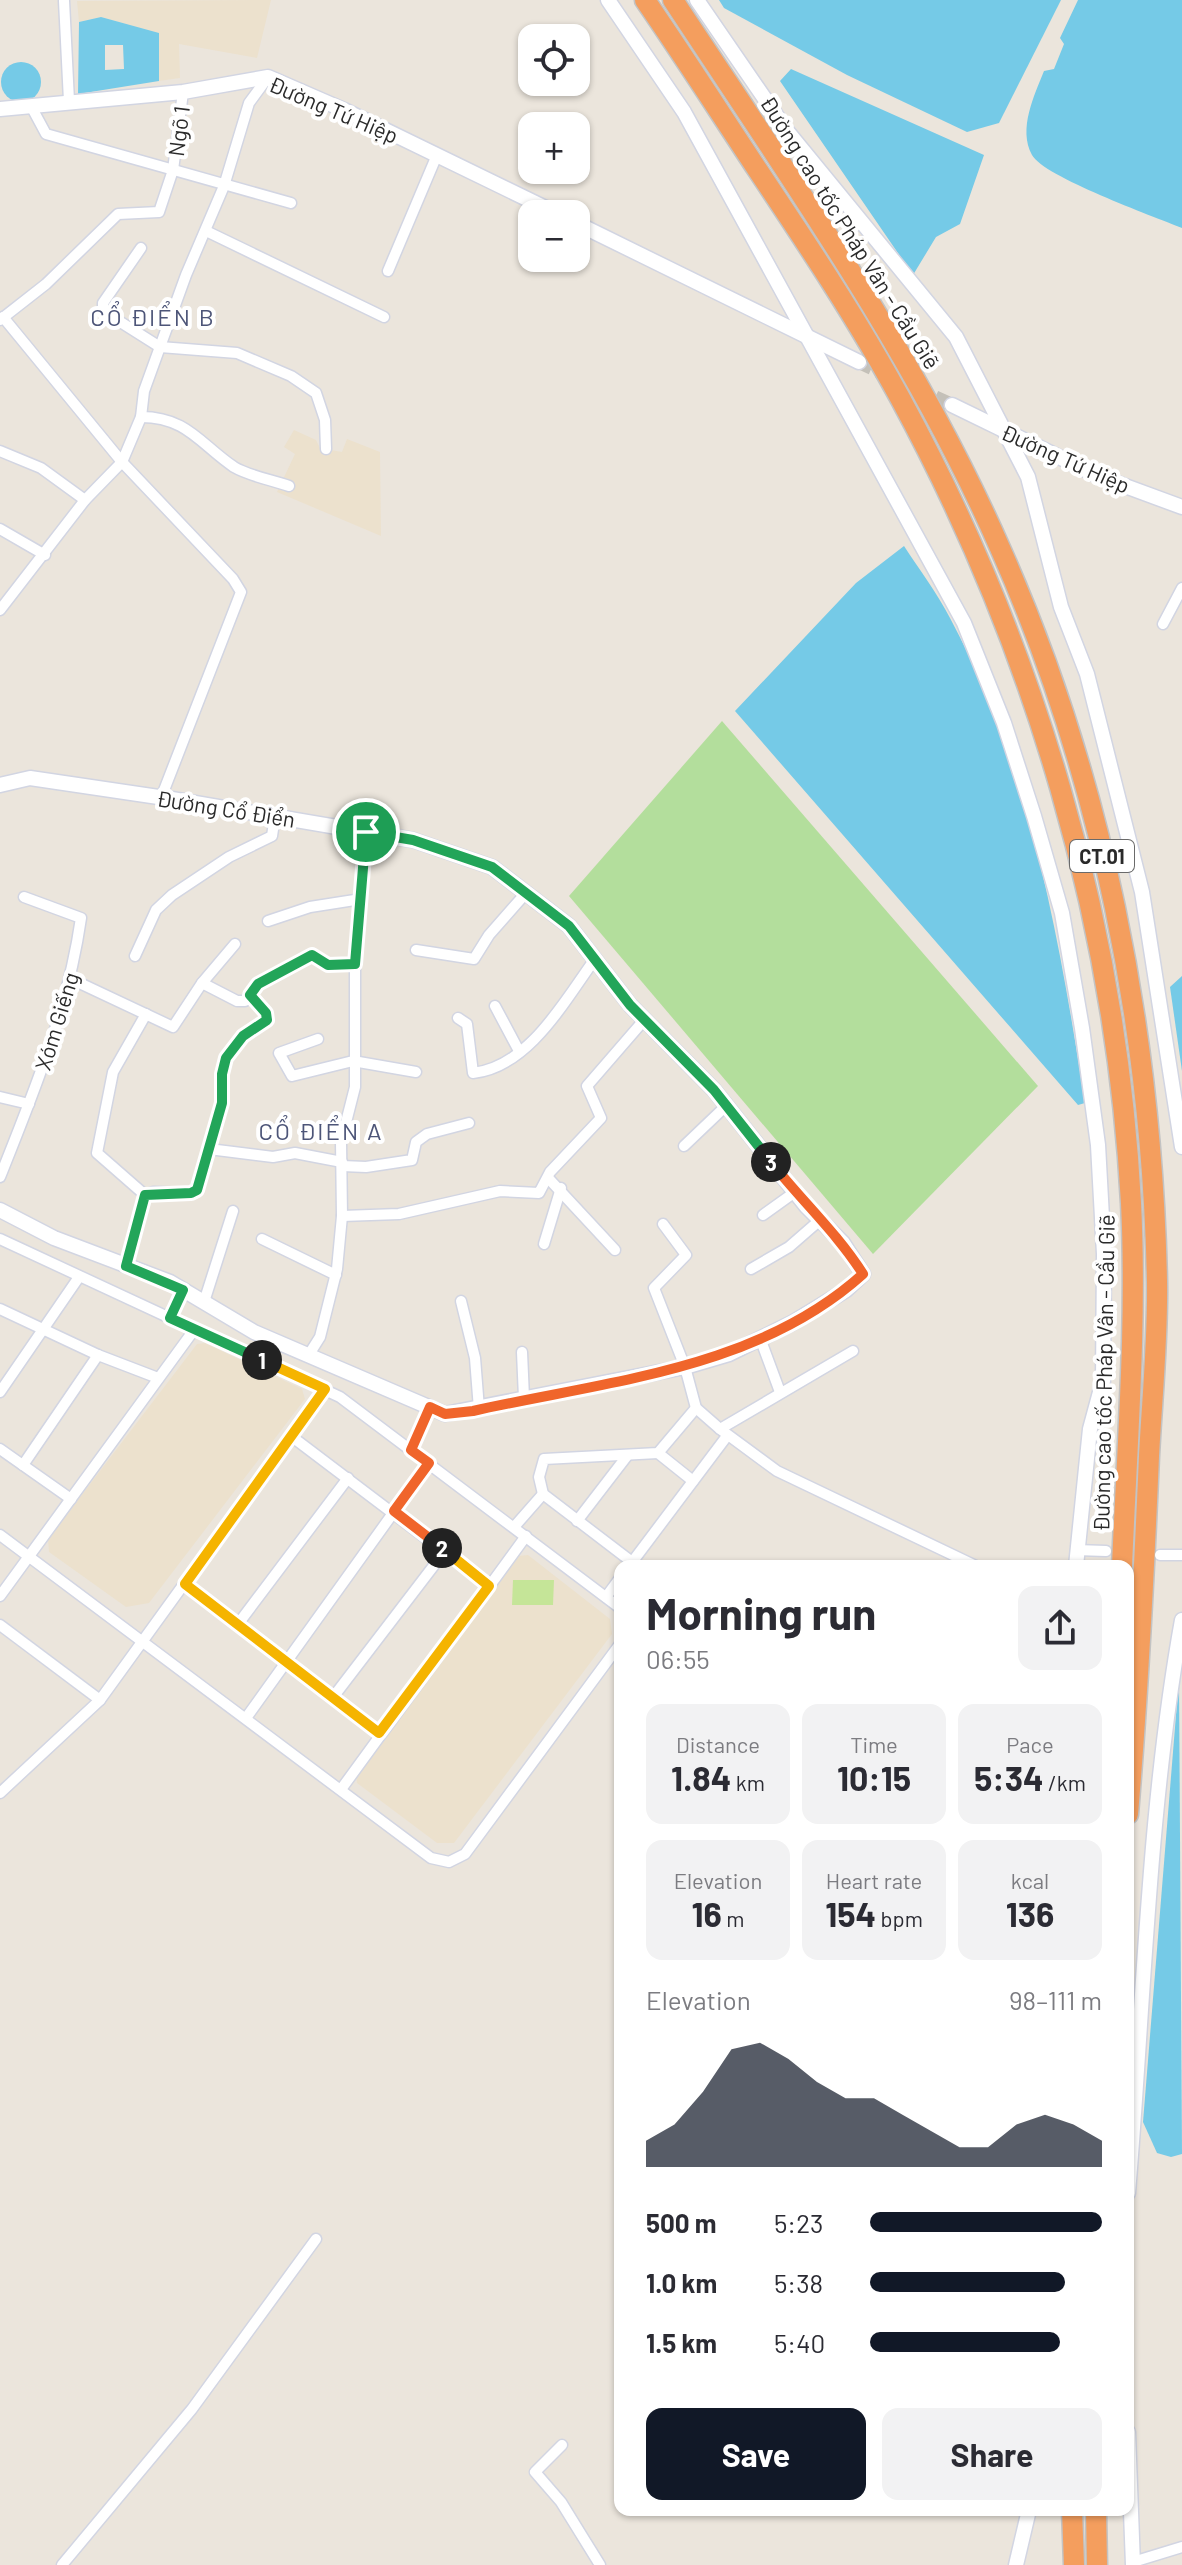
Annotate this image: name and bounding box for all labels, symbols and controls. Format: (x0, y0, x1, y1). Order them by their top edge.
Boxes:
map controls (518, 24, 590, 272)
button: locate (518, 24, 590, 96)
street label: Đường Tứ Hiệp (265, 70, 403, 148)
street label: Đường cao tốc Pháp Vân - Cầu Giẽ (756, 91, 946, 373)
street label: Ngõ 1 (162, 104, 194, 158)
button: + (518, 112, 590, 184)
button: − (518, 200, 590, 272)
district label: CỔ ĐIỂN B (90, 301, 216, 331)
street label: Đường Tứ Hiệp (998, 418, 1134, 498)
street label: Đường Cổ Điển (155, 784, 297, 832)
pin (332, 798, 400, 866)
icon: arrive (344, 810, 388, 854)
road number: CT.01 (1070, 840, 1134, 872)
street label: Xóm Giếng (29, 969, 83, 1073)
district label: CỔ ĐIỂN A (258, 1115, 384, 1145)
pin: 3 (751, 1142, 791, 1182)
text: 3 (765, 1149, 777, 1175)
street label: Đường cao tốc Pháp Vân - Cầu Giẽ (1087, 1214, 1119, 1532)
pin: 1 (242, 1340, 282, 1380)
text: 1 (258, 1347, 266, 1373)
pin: 2 (422, 1528, 462, 1568)
text: 2 (436, 1535, 448, 1561)
text: Morning run (646, 1586, 876, 1639)
button: share (1018, 1586, 1102, 1670)
text: 06:55 (646, 1643, 710, 1674)
text: Distance (676, 1731, 760, 1757)
text: Time (850, 1731, 898, 1757)
text: Pace (1006, 1731, 1054, 1757)
text: 1.84 (671, 1757, 731, 1798)
text: 10:15 (837, 1757, 911, 1798)
text: 5:34 (974, 1757, 1044, 1798)
text: km (731, 1769, 765, 1795)
text: /km (1044, 1769, 1086, 1795)
text: Elevation (674, 1867, 762, 1893)
text: Heart rate (826, 1867, 922, 1893)
text: kcal (1011, 1867, 1049, 1893)
text: 16 (692, 1893, 722, 1934)
text: 154 (825, 1893, 876, 1934)
text: 136 (1006, 1893, 1054, 1934)
text: m (722, 1905, 744, 1931)
text: bpm (876, 1905, 923, 1931)
text: Elevation (646, 1984, 751, 2015)
text: 98–111 m (1009, 1984, 1102, 2015)
text: 500 m (646, 2207, 717, 2238)
text: 5:23 (774, 2207, 823, 2238)
text: 1.0 km (646, 2267, 717, 2298)
text: 5:38 (774, 2267, 823, 2298)
text: 1.5 km (646, 2327, 717, 2358)
text: 5:40 (774, 2327, 825, 2358)
button: Save (646, 2408, 866, 2500)
button: Share (882, 2408, 1102, 2500)

